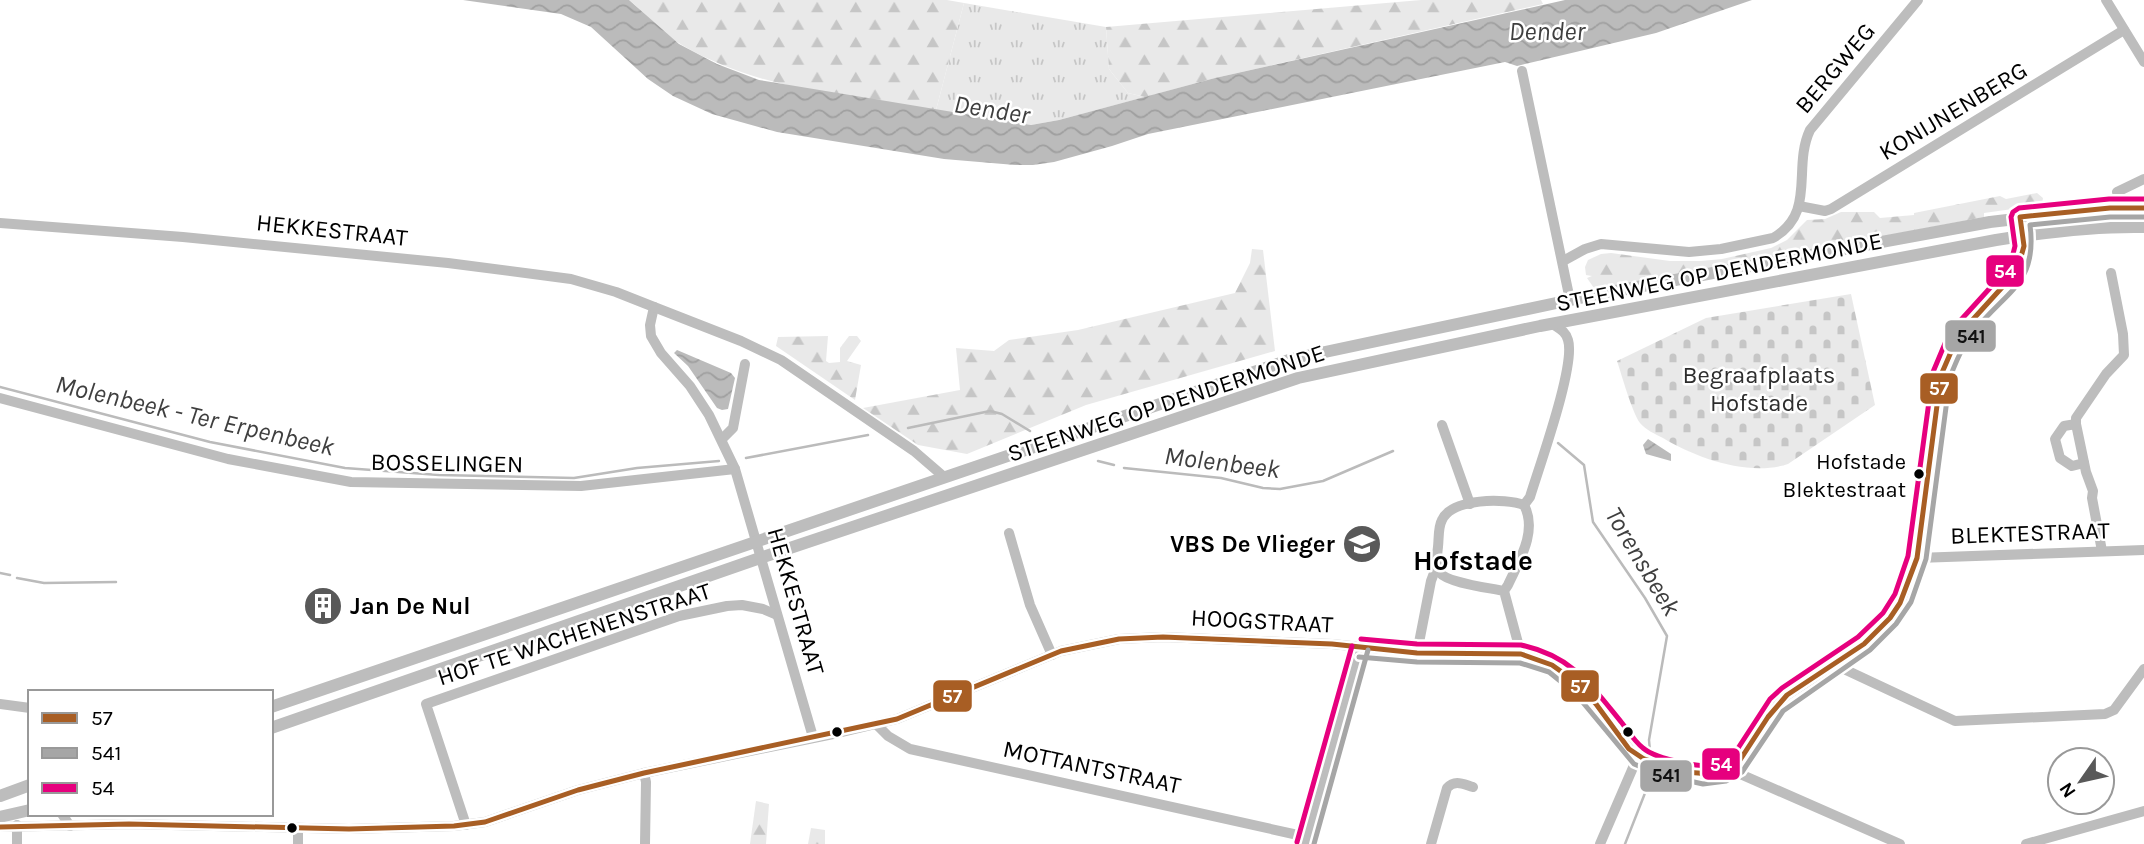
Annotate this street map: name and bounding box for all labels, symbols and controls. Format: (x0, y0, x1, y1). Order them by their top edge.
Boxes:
water label: Dender (1509, 16, 1586, 47)
street label: BERGWEG (1789, 17, 1881, 119)
street label: KONIJNENBERG (1874, 56, 2032, 166)
water label: Dender (952, 88, 1033, 131)
street label: HEKKESTRAAT (255, 208, 409, 252)
street label: STEENWEG OP DENDERMONDE (1553, 227, 1885, 317)
line badge: 54 (1985, 254, 2025, 288)
text: 54 (1994, 261, 2017, 283)
line badge: 541 (1944, 319, 1997, 353)
text: 541 (1956, 326, 1986, 348)
street label: STEENWEG OP DENDERMONDE (1004, 338, 1328, 468)
park label: Begraafplaats Hofstade (1683, 361, 1835, 417)
water label: Molenbeek - Ter Erpenbeek (52, 368, 338, 463)
line badge: 57 (1919, 372, 1959, 405)
text: 57 (1929, 378, 1950, 400)
water label: Molenbeek (1162, 440, 1282, 485)
street label: BOSSELINGEN (370, 448, 524, 478)
place label: Hofstade Blektestraat (1783, 449, 1906, 503)
marker: Hofstade Blektestraat (1912, 467, 1926, 481)
water label: Torensbeek (1598, 501, 1687, 622)
street label: BLEKTESTRAAT (1950, 516, 2110, 550)
school or university icon: VBS De Vlieger (1341, 523, 1383, 565)
street label: HEKKESTRAAT (762, 524, 830, 678)
place label: VBS De Vlieger (1170, 530, 1336, 558)
district label: Hofstade (1413, 544, 1533, 577)
street label: HOF TE WACHENENSTRAAT (434, 577, 714, 691)
building icon: Jan De Nul (302, 585, 344, 627)
place label: Jan De Nul (350, 592, 471, 620)
street label: HOOGSTRAAT (1190, 603, 1334, 639)
line badge: 57 (1560, 669, 1600, 703)
text: 57 (1570, 676, 1591, 698)
line badge: 57 (932, 679, 973, 713)
text: 57 (942, 686, 963, 708)
legend (28, 690, 273, 816)
text: 57 (91, 706, 113, 730)
unlabelled marker (830, 725, 844, 739)
unlabelled marker (1621, 725, 1635, 739)
street label: MOTTANTSTRAAT (1001, 734, 1183, 800)
text: 541 (91, 741, 122, 765)
north arrow (2046, 746, 2116, 816)
line badge: 54 (1701, 747, 1741, 781)
text: 54 (1710, 754, 1733, 776)
line badge: 541 (1639, 759, 1693, 793)
text: 541 (1651, 765, 1681, 787)
text: 54 (91, 776, 115, 800)
text: N (2055, 778, 2081, 802)
unlabelled marker (285, 821, 299, 835)

